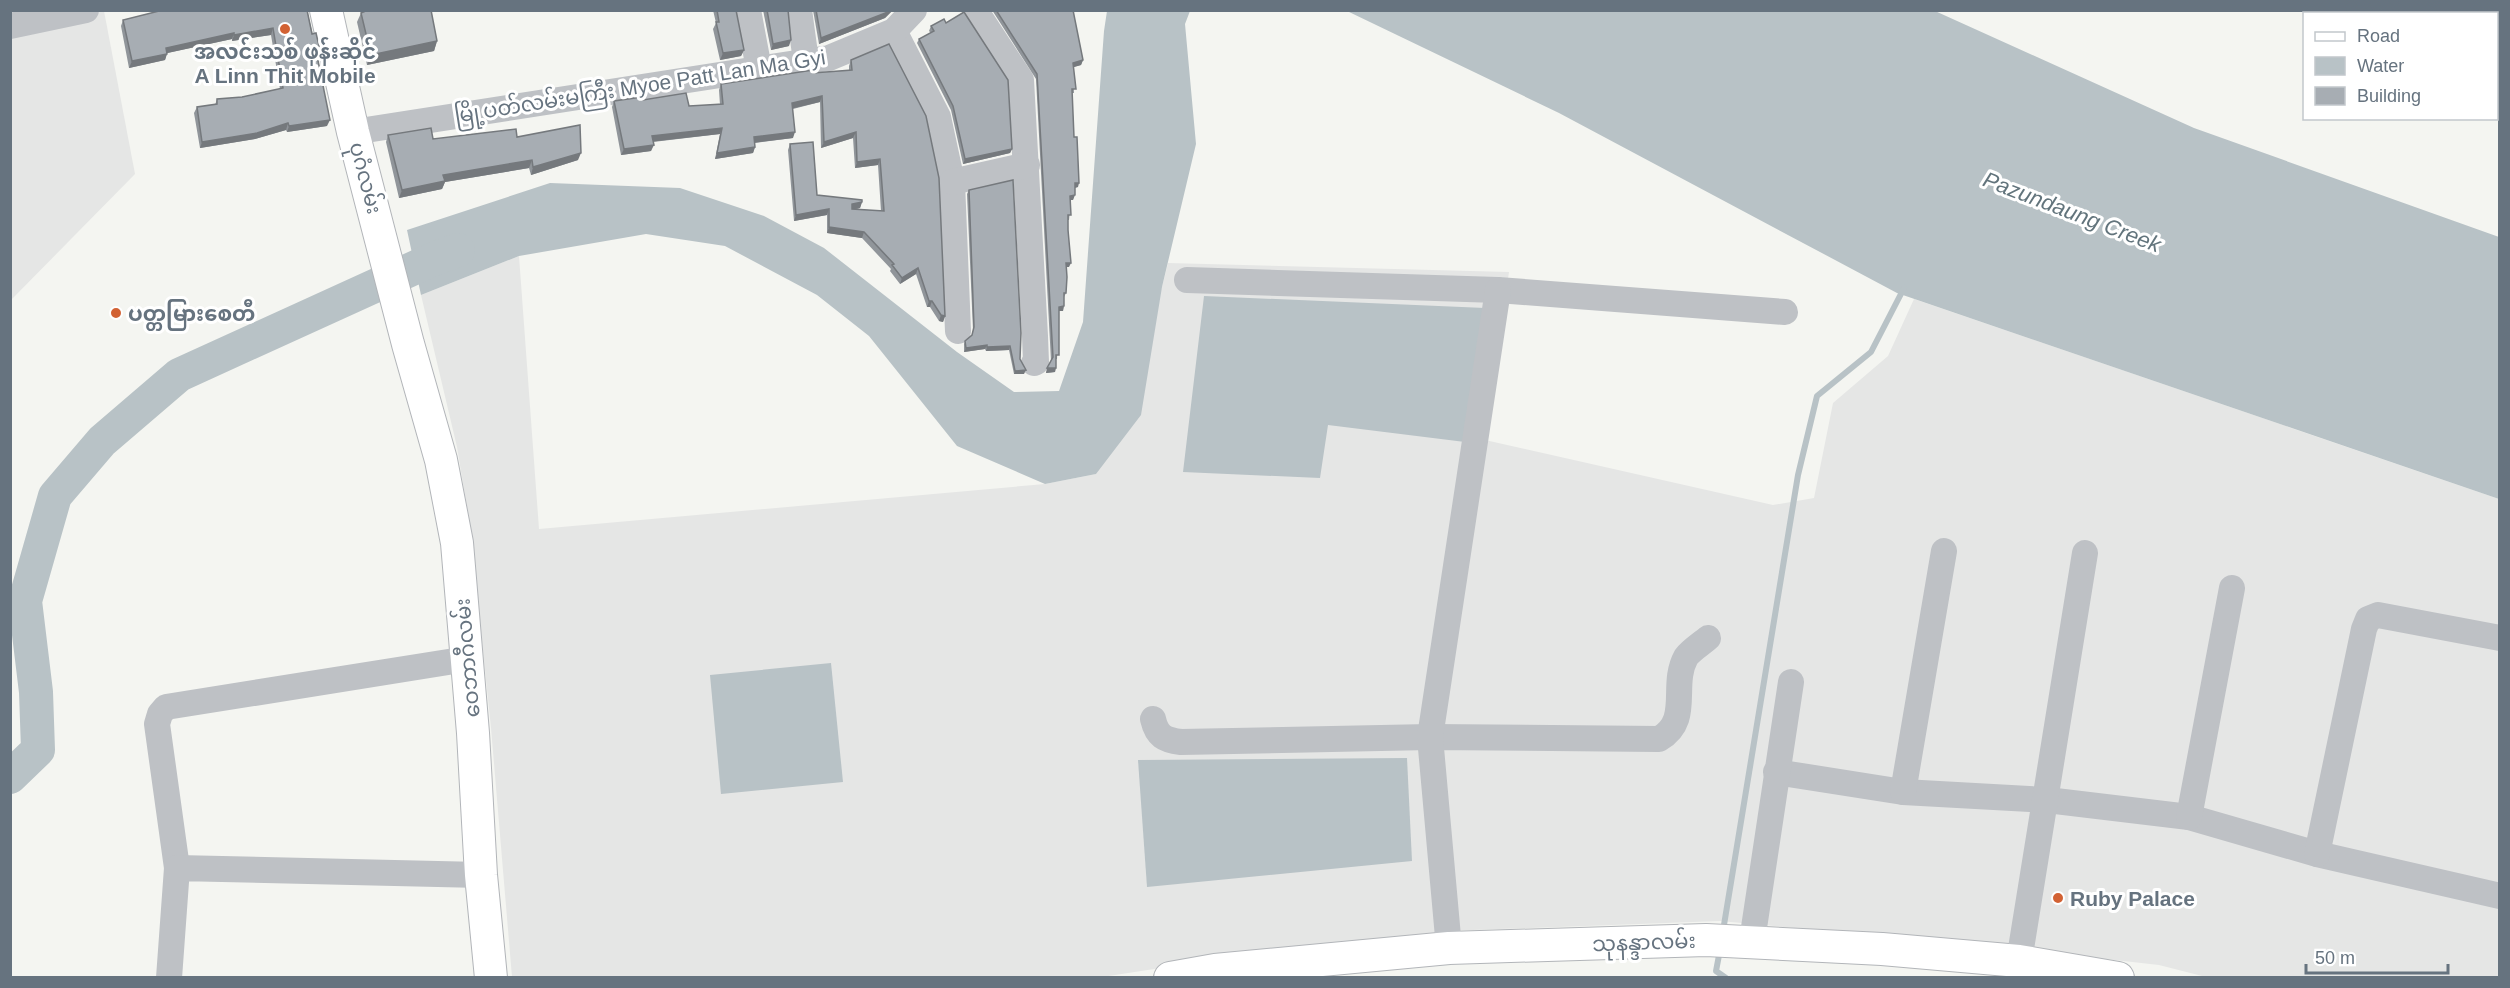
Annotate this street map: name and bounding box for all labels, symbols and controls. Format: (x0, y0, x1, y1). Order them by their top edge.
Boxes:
legend (2303, 12, 2498, 120)
marker: အလင်းသစ် ဖုန်းဆိုင် A Linn Thit Mobile (278, 22, 292, 36)
text: Road (2357, 26, 2400, 46)
place label: အလင်းသစ် ဖုန်းဆိုင် A Linn Thit Mobile (194, 36, 376, 87)
street label: မြို့ပတ်လမ်းမကြီး Myoe Patt Lan Ma Gyi (452, 41, 828, 133)
text: Water (2357, 56, 2404, 76)
text: Building (2357, 86, 2421, 106)
street label: ပုဂံလမ်း (340, 139, 390, 218)
water label: Pazundaung Creek (1980, 167, 2165, 258)
place label: ပတ္တမြား‌စေတီ (128, 299, 255, 331)
marker: ပတ္တမြား‌စေတီ (109, 306, 123, 320)
street label: ဝေဘာဂီလမ်း (446, 598, 484, 719)
place label: Ruby Palace (2070, 887, 2195, 910)
marker: Ruby Palace (2051, 891, 2065, 905)
street label: သုနန္ဒာလမ်း (1592, 925, 1696, 962)
scale bar (2306, 937, 2448, 975)
text: 50 m (2315, 948, 2355, 968)

